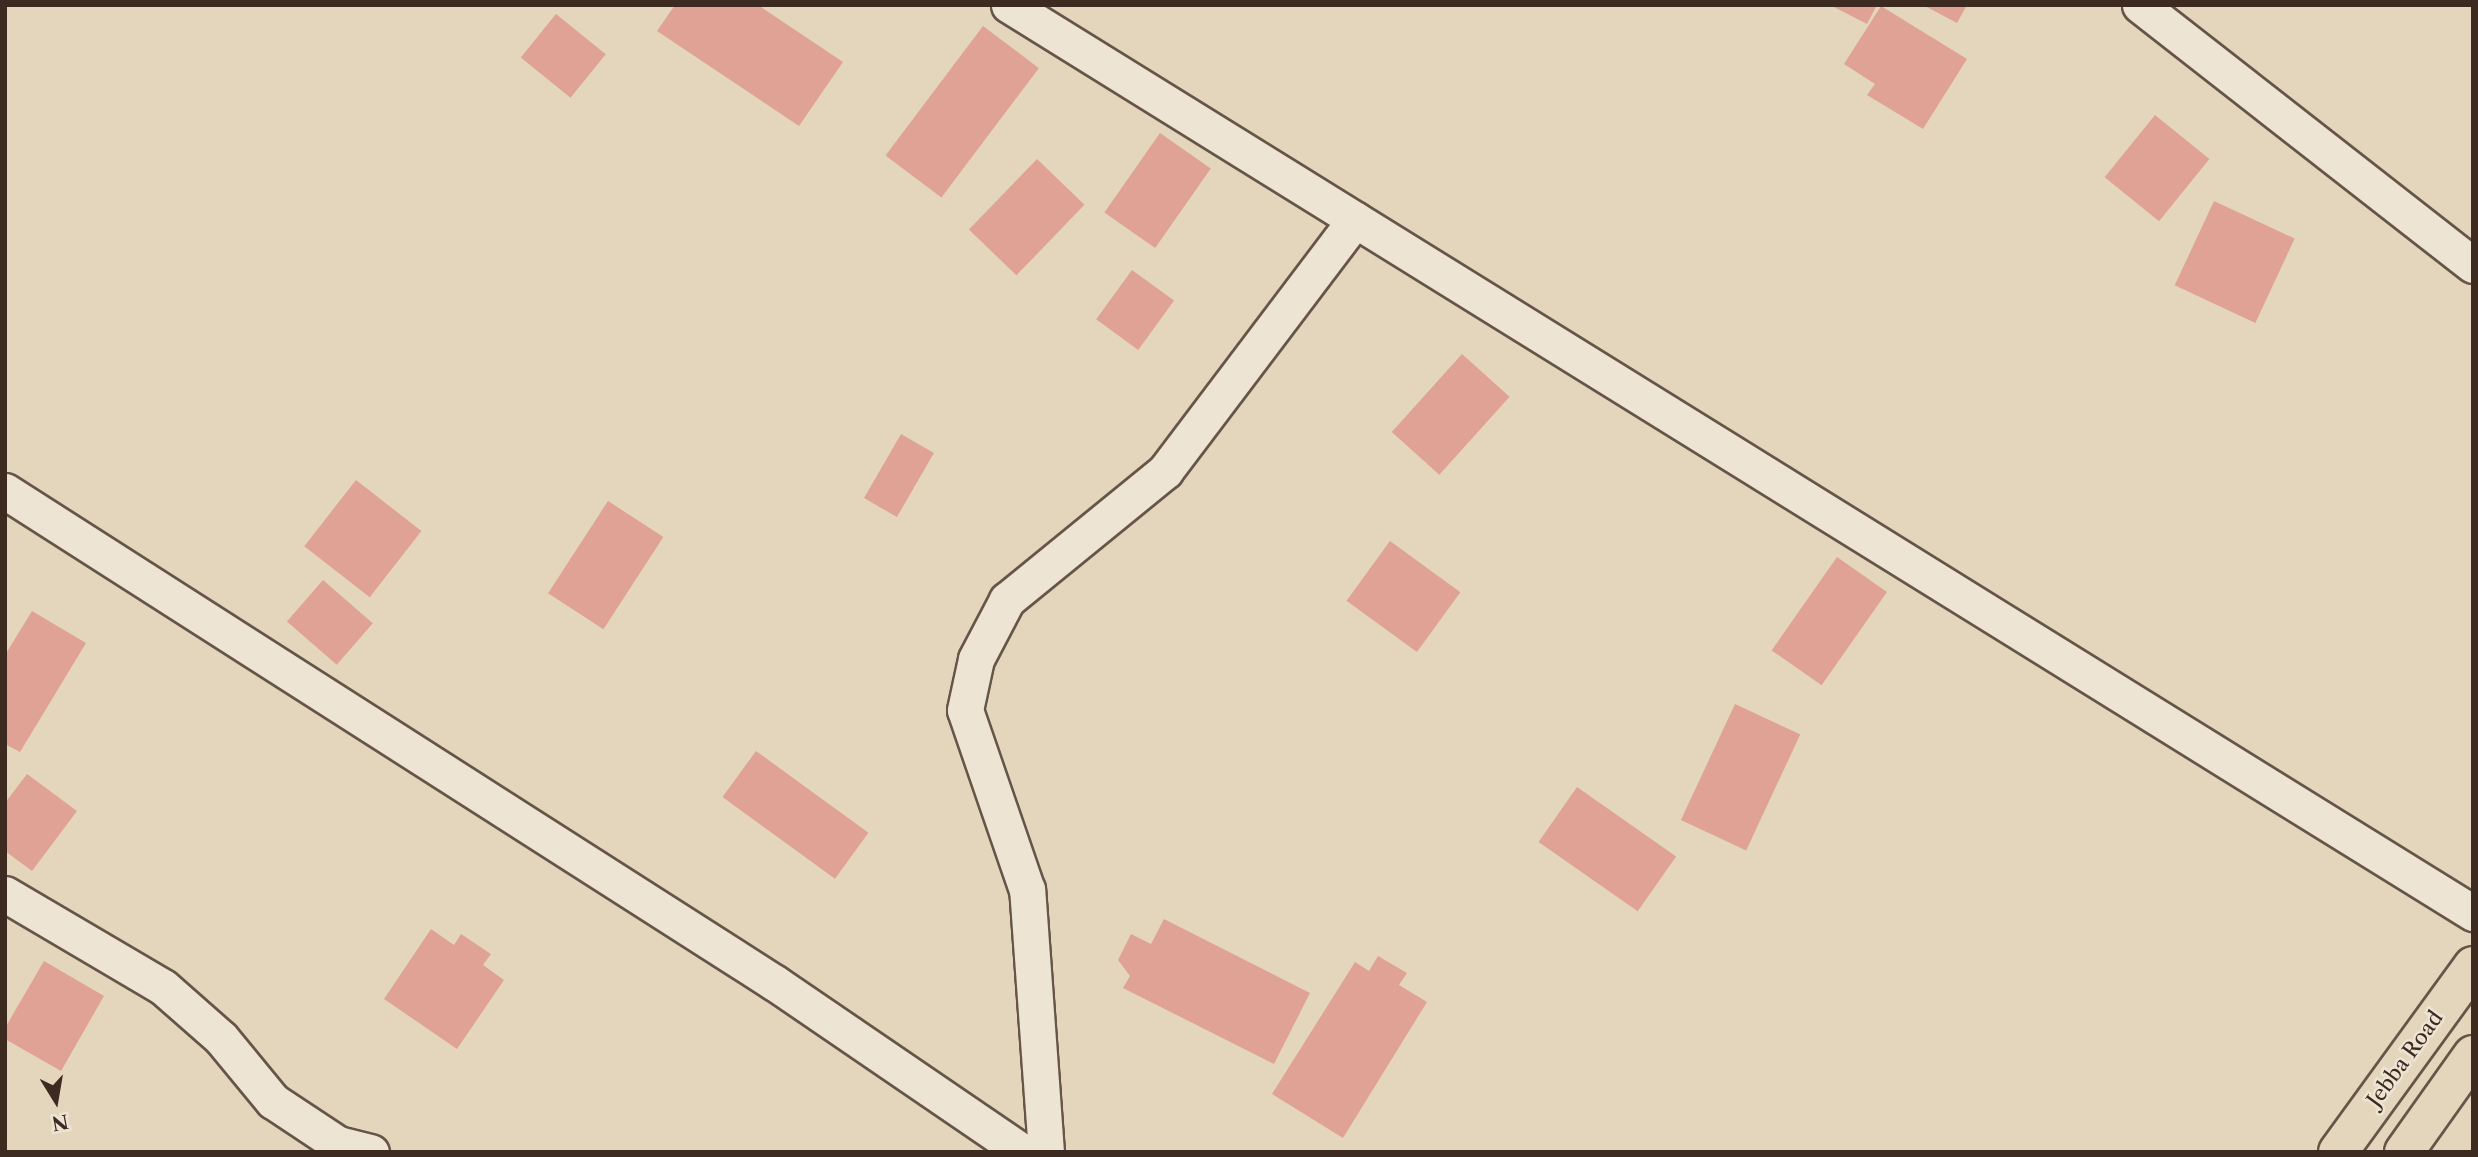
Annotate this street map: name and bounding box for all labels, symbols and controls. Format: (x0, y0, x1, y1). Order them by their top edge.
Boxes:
street label: Jebba Road (2362, 1006, 2448, 1112)
north arrow (21, 1066, 91, 1136)
text: N (50, 1109, 70, 1135)

